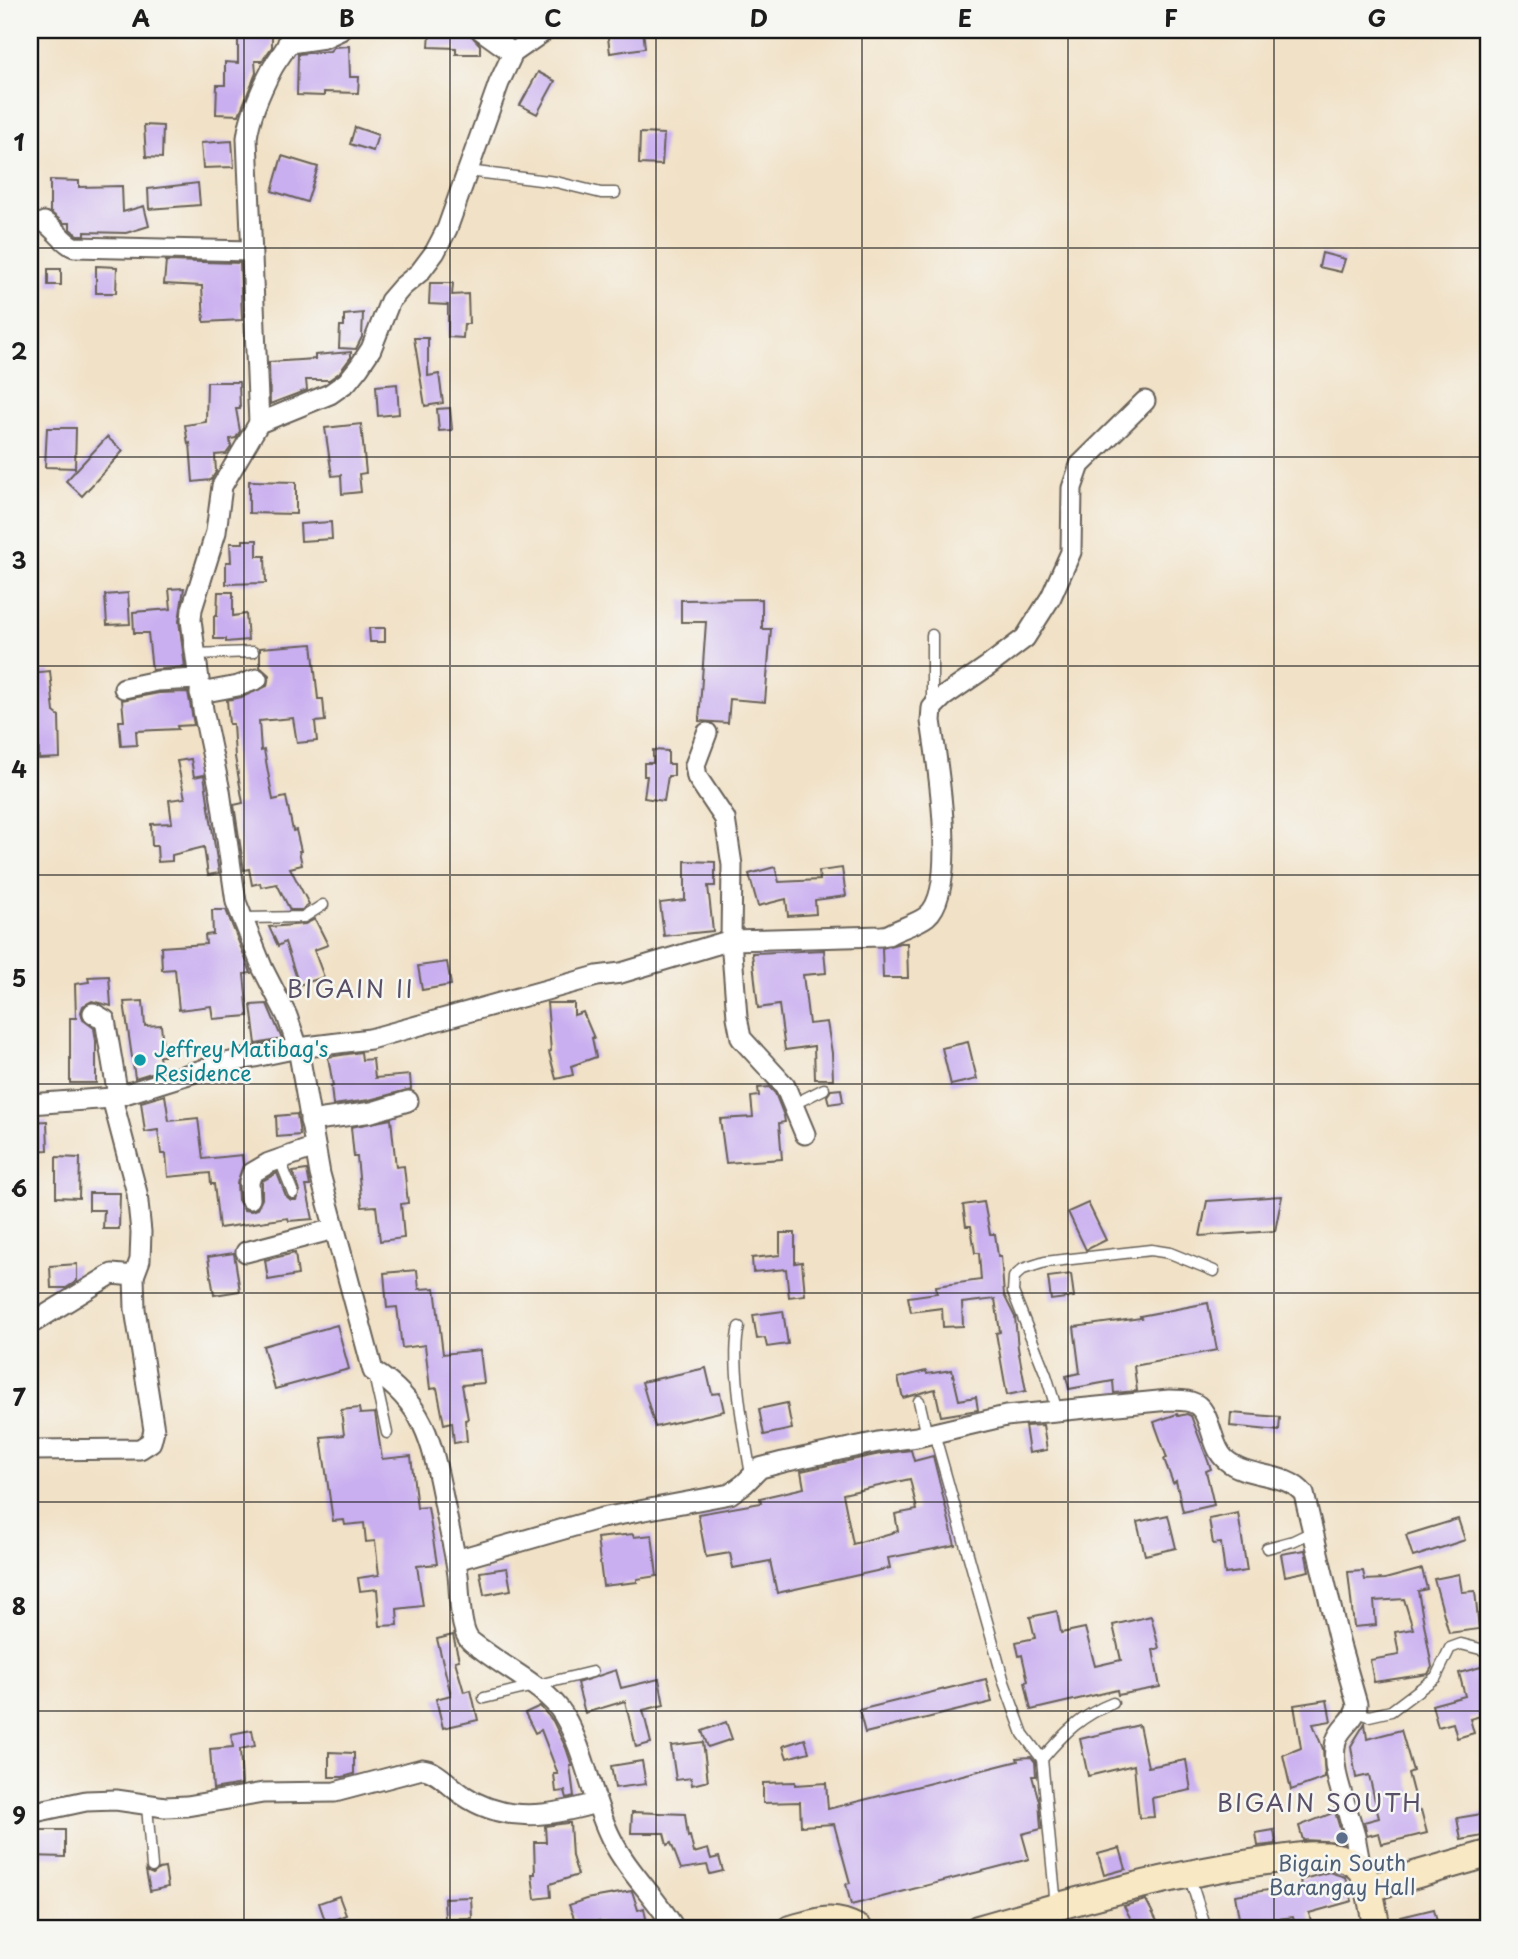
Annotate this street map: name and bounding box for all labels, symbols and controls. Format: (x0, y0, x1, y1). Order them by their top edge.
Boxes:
text: A (132, 0, 150, 35)
text: B (339, 0, 355, 35)
text: C (544, 0, 562, 35)
text: D (750, 0, 768, 35)
text: E (958, 0, 972, 35)
text: F (1164, 0, 1178, 35)
text: G (1368, 0, 1386, 35)
text: 1 (14, 124, 25, 159)
text: 2 (11, 333, 27, 368)
text: 3 (11, 542, 27, 577)
text: 4 (11, 751, 27, 786)
text: 5 (12, 960, 26, 995)
district label: BIGAIN II (287, 970, 415, 1006)
place label: Jeffrey Matibag's Residence (154, 1032, 328, 1088)
marker: Jeffrey Matibag's Residence (132, 1052, 148, 1068)
text: 6 (11, 1170, 27, 1205)
text: 7 (12, 1379, 26, 1414)
text: 8 (12, 1588, 26, 1623)
district label: BIGAIN SOUTH (1217, 1784, 1423, 1820)
text: 9 (12, 1797, 26, 1832)
marker: Bigain South Barangay Hall (1334, 1830, 1350, 1846)
place label: Bigain South Barangay Hall (1269, 1846, 1415, 1902)

